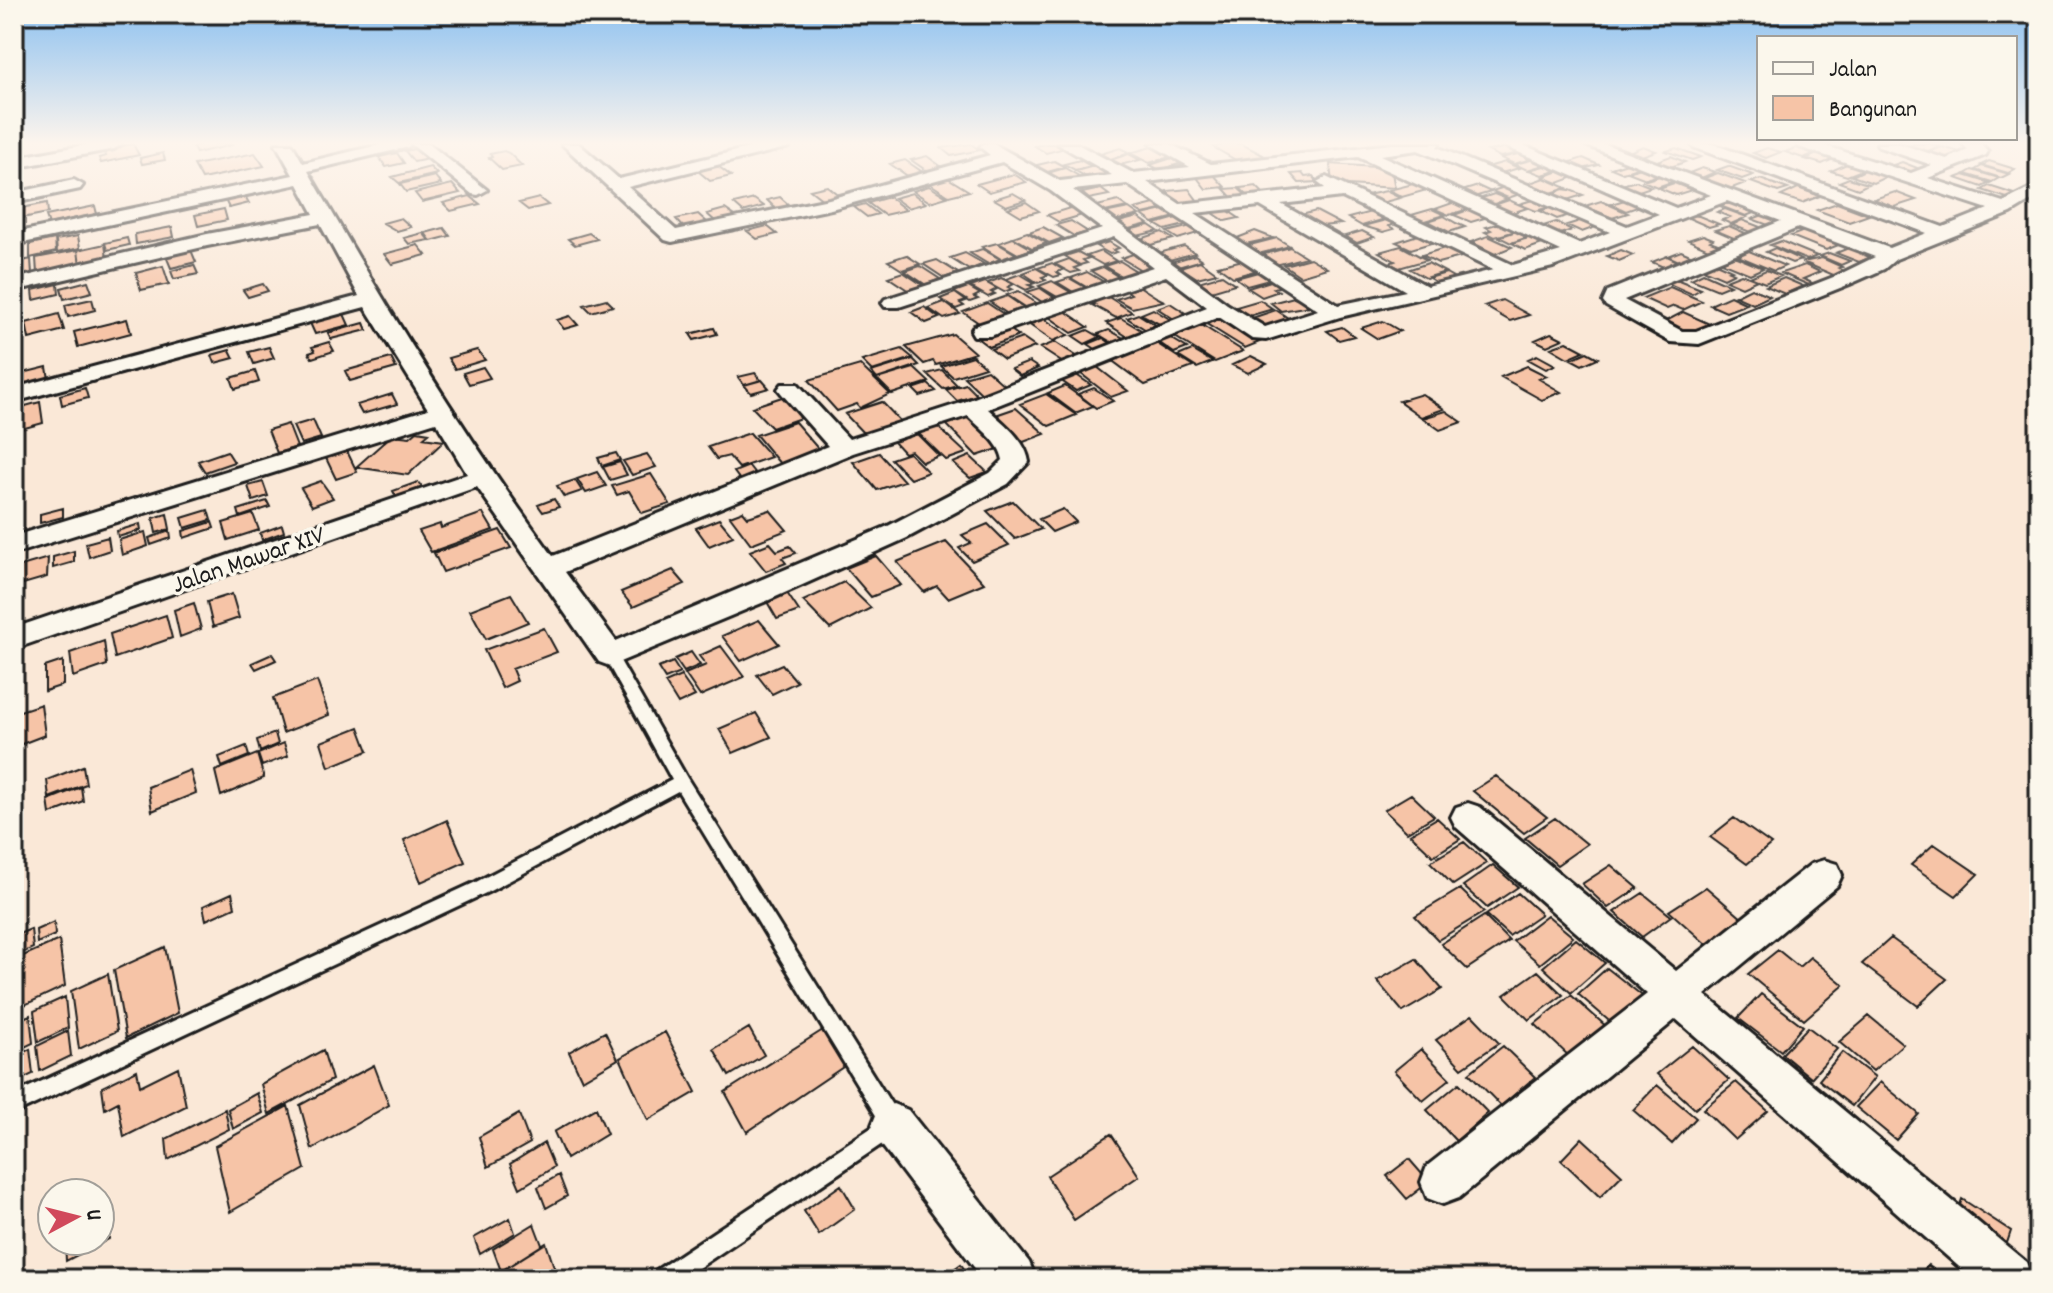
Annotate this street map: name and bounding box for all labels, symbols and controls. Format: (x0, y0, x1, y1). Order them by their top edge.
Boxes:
legend (1757, 36, 2017, 140)
text: Jalan (1829, 54, 1877, 88)
text: Bangunan (1829, 94, 1917, 128)
street label: Jalan Mawar XIV (168, 518, 331, 605)
north arrow (36, 1177, 116, 1257)
text: U (76, 1208, 108, 1222)

